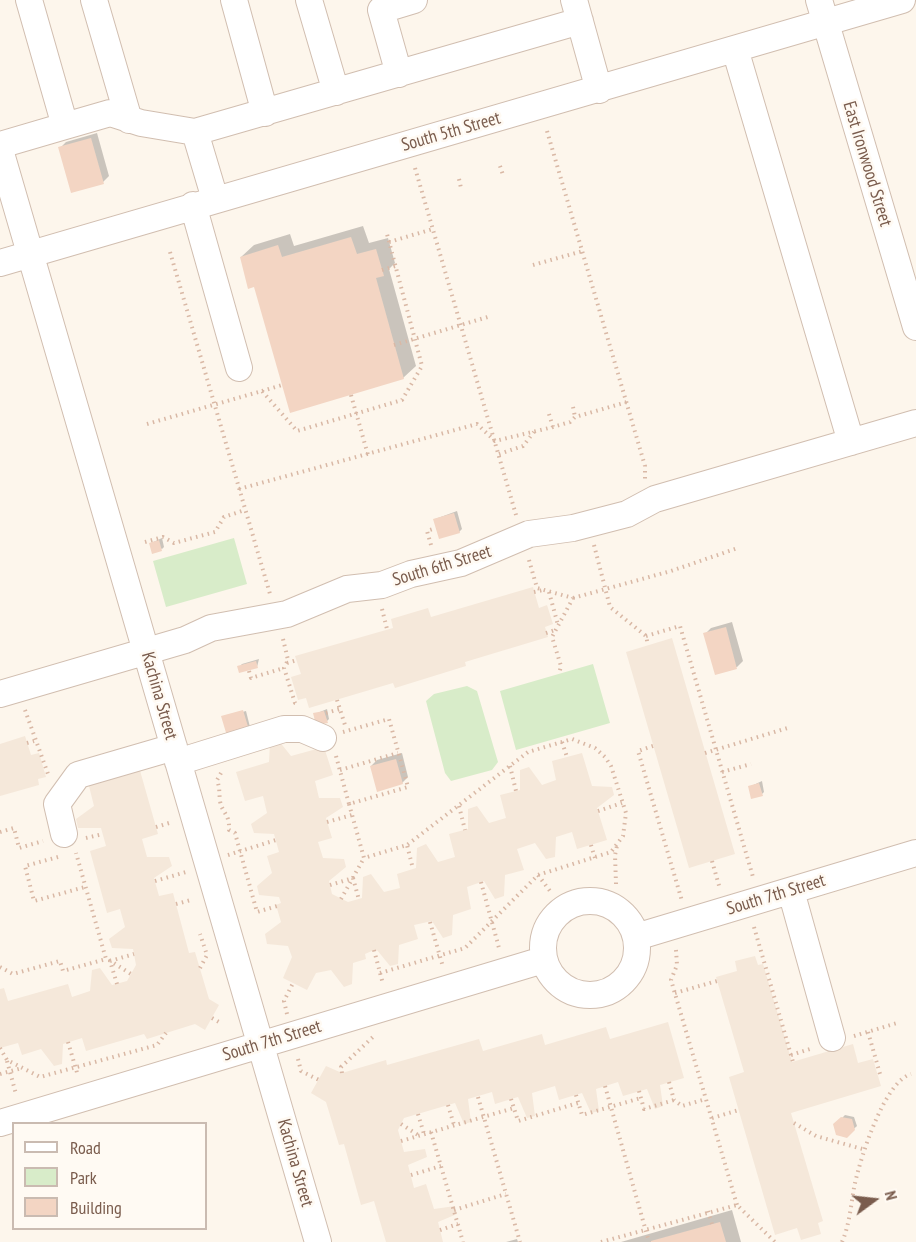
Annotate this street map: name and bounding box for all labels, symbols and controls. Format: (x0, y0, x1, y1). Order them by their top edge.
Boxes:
street label: East Ironwood Street (838, 99, 896, 229)
street label: South 5th Street (399, 108, 503, 156)
street label: South 6th Street (390, 541, 494, 591)
street label: Kachina Street (136, 650, 182, 742)
street label: South 7th Street (724, 870, 828, 920)
street label: South 7th Street (220, 1016, 324, 1066)
street label: Kachina Street (272, 1117, 318, 1209)
legend (12, 1122, 207, 1230)
text: Road (70, 1136, 101, 1159)
text: Park (70, 1166, 97, 1189)
north arrow (844, 1170, 904, 1230)
text: N (881, 1189, 902, 1202)
text: Building (70, 1196, 122, 1219)

